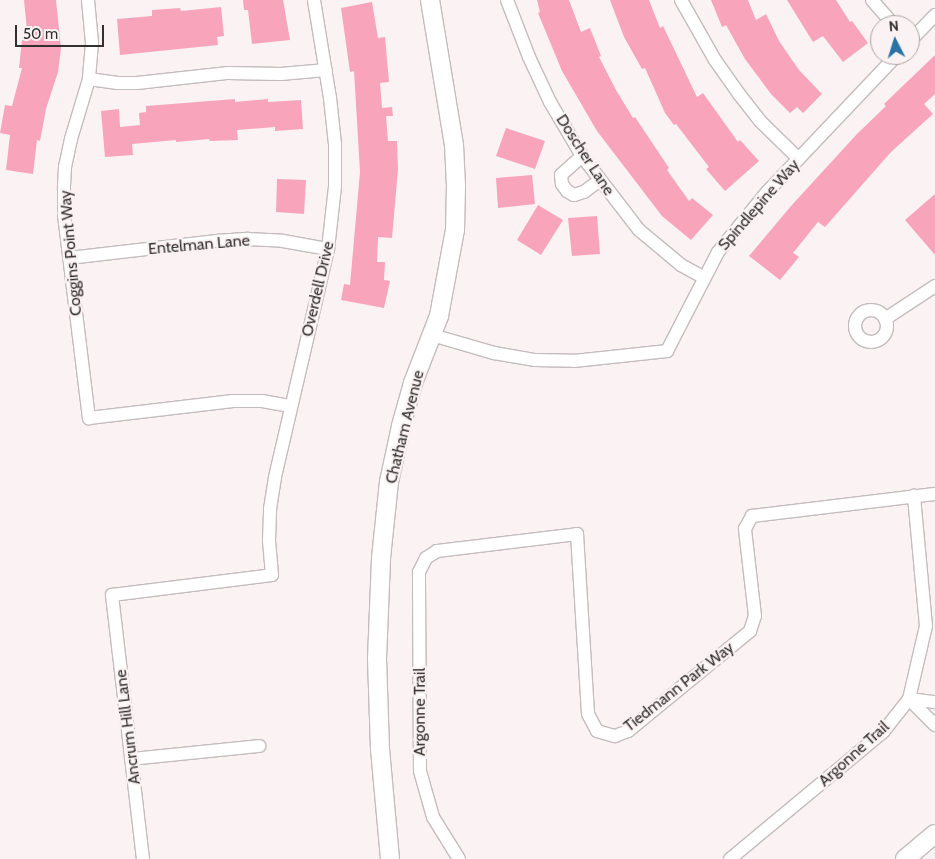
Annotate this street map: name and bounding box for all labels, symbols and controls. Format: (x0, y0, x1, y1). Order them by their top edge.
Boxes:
scale bar (18, 15, 106, 47)
north arrow (870, 15, 920, 65)
text: N (888, 17, 899, 35)
text: 50 m (23, 25, 58, 43)
street label: Doscher Lane (552, 111, 618, 199)
street label: Spindlepine Way (714, 156, 804, 254)
street label: Coggins Point Way (56, 189, 86, 317)
street label: Entelman Lane (147, 231, 251, 259)
street label: Overdell Drive (298, 239, 338, 339)
street label: Chatham Avenue (382, 368, 428, 486)
street label: Tiedmann Park Way (620, 638, 738, 736)
street label: Ancrum Hill Lane (111, 668, 145, 786)
street label: Argonne Trail (410, 668, 430, 756)
street label: Argonne Trail (815, 717, 893, 791)

